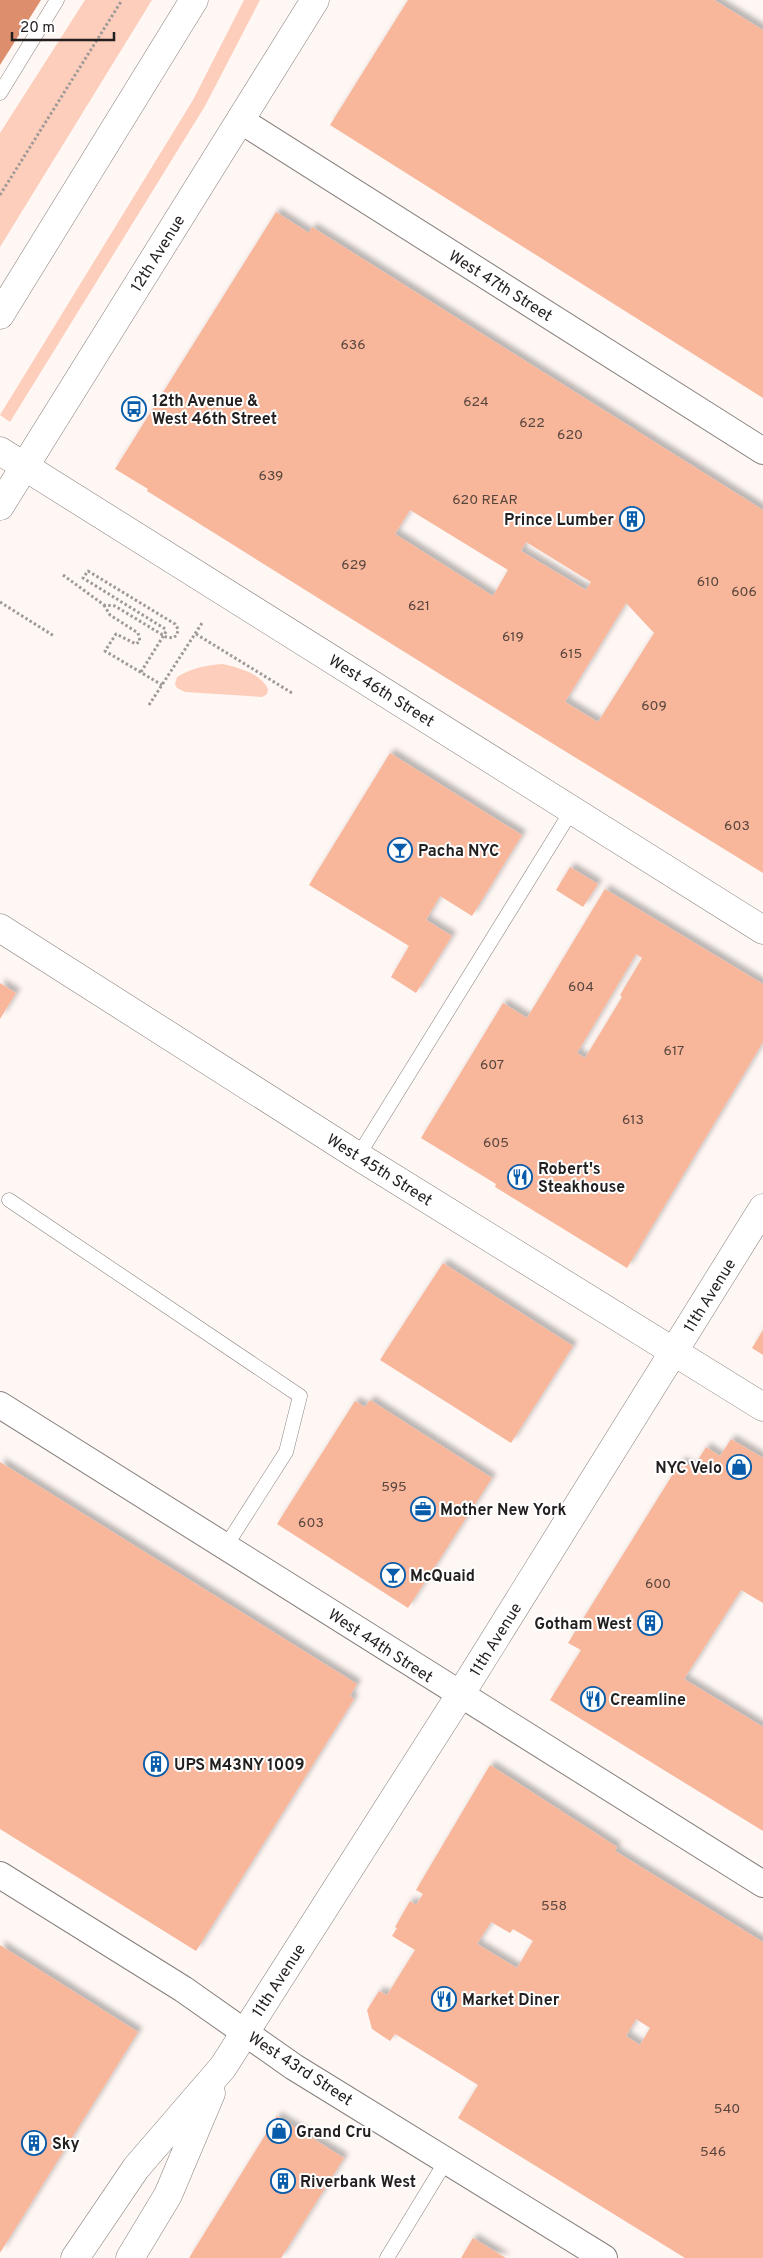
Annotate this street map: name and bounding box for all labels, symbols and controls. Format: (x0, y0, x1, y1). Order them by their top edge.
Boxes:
scale bar (12, 10, 115, 42)
text: 20 m (20, 19, 55, 38)
street label: 12th Avenue (127, 212, 190, 296)
street label: West 47th Street (444, 247, 556, 327)
house number: 636 (340, 337, 366, 354)
place label: 12th Avenue & West 46th Street (152, 392, 277, 430)
house number: 624 (463, 394, 489, 411)
bus stop icon: 12th Avenue & West 46th Street (121, 396, 147, 422)
house number: 622 (519, 415, 545, 432)
house number: 620 (557, 427, 583, 444)
house number: 639 (259, 468, 283, 485)
house number: 620 REAR (452, 492, 518, 509)
building icon: Prince Lumber (619, 506, 645, 532)
place label: Prince Lumber (504, 511, 614, 531)
house number: 629 (341, 557, 367, 574)
house number: 610 (697, 574, 719, 591)
house number: 606 (731, 584, 757, 601)
house number: 621 (408, 598, 430, 615)
house number: 619 (502, 629, 524, 646)
house number: 615 (560, 646, 582, 663)
street label: West 46th Street (324, 651, 437, 732)
house number: 609 (641, 698, 667, 715)
house number: 603 (724, 818, 750, 835)
bar icon: Pacha NYC (387, 837, 413, 863)
place label: Pacha NYC (418, 842, 499, 862)
house number: 604 (568, 979, 594, 996)
house number: 617 (664, 1043, 684, 1060)
house number: 607 (480, 1057, 504, 1074)
house number: 613 (622, 1112, 644, 1129)
street label: West 45th Street (322, 1130, 436, 1211)
house number: 605 (483, 1135, 509, 1152)
place label: Robert's Steakhouse (538, 1160, 625, 1198)
restaurant icon: Robert's Steakhouse (507, 1164, 533, 1190)
street label: 11th Avenue (680, 1255, 741, 1337)
shop icon: NYC Velo (726, 1454, 752, 1480)
place label: NYC Velo (655, 1459, 722, 1479)
house number: 595 (381, 1479, 407, 1496)
office icon: Mother New York (410, 1496, 436, 1522)
place label: Mother New York (440, 1501, 567, 1521)
house number: 603 (298, 1515, 324, 1532)
bar icon: McQuaid (380, 1562, 406, 1588)
place label: McQuaid (410, 1567, 475, 1587)
house number: 600 (645, 1576, 671, 1593)
street label: 11th Avenue (466, 1599, 527, 1681)
street label: West 44th Street (324, 1605, 436, 1688)
building icon: Gotham West (637, 1610, 663, 1636)
place label: Gotham West (534, 1615, 632, 1635)
restaurant icon: Creamline (580, 1686, 606, 1712)
place label: Creamline (610, 1691, 686, 1711)
building icon: UPS M43NY 1009 (143, 1751, 169, 1777)
place label: UPS M43NY 1009 (174, 1756, 305, 1776)
house number: 558 (541, 1898, 567, 1915)
street label: 11th Avenue (249, 1941, 311, 2021)
restaurant icon: Market Diner (431, 1986, 457, 2012)
place label: Market Diner (462, 1991, 560, 2011)
street label: West 43rd Street (244, 2028, 356, 2111)
house number: 540 (714, 2101, 740, 2118)
shop icon: Grand Cru (266, 2118, 292, 2144)
place label: Grand Cru (296, 2123, 372, 2143)
building icon: Sky (21, 2130, 47, 2156)
place label: Sky (52, 2135, 80, 2155)
house number: 546 (700, 2144, 726, 2161)
building icon: Riverbank West (270, 2168, 296, 2194)
place label: Riverbank West (300, 2173, 416, 2193)

